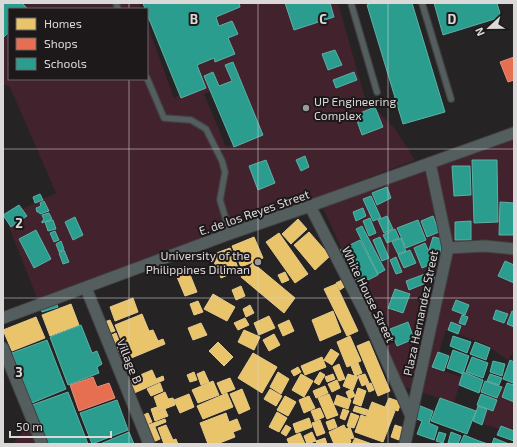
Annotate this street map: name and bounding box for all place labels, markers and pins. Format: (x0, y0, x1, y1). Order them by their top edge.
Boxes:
place label: UP Engineering Complex (314, 94, 397, 122)
marker: UP Engineering Complex (301, 103, 311, 113)
place label: University of the Philippines Diliman (146, 248, 250, 276)
marker: University of the Philippines Diliman (253, 257, 263, 267)

